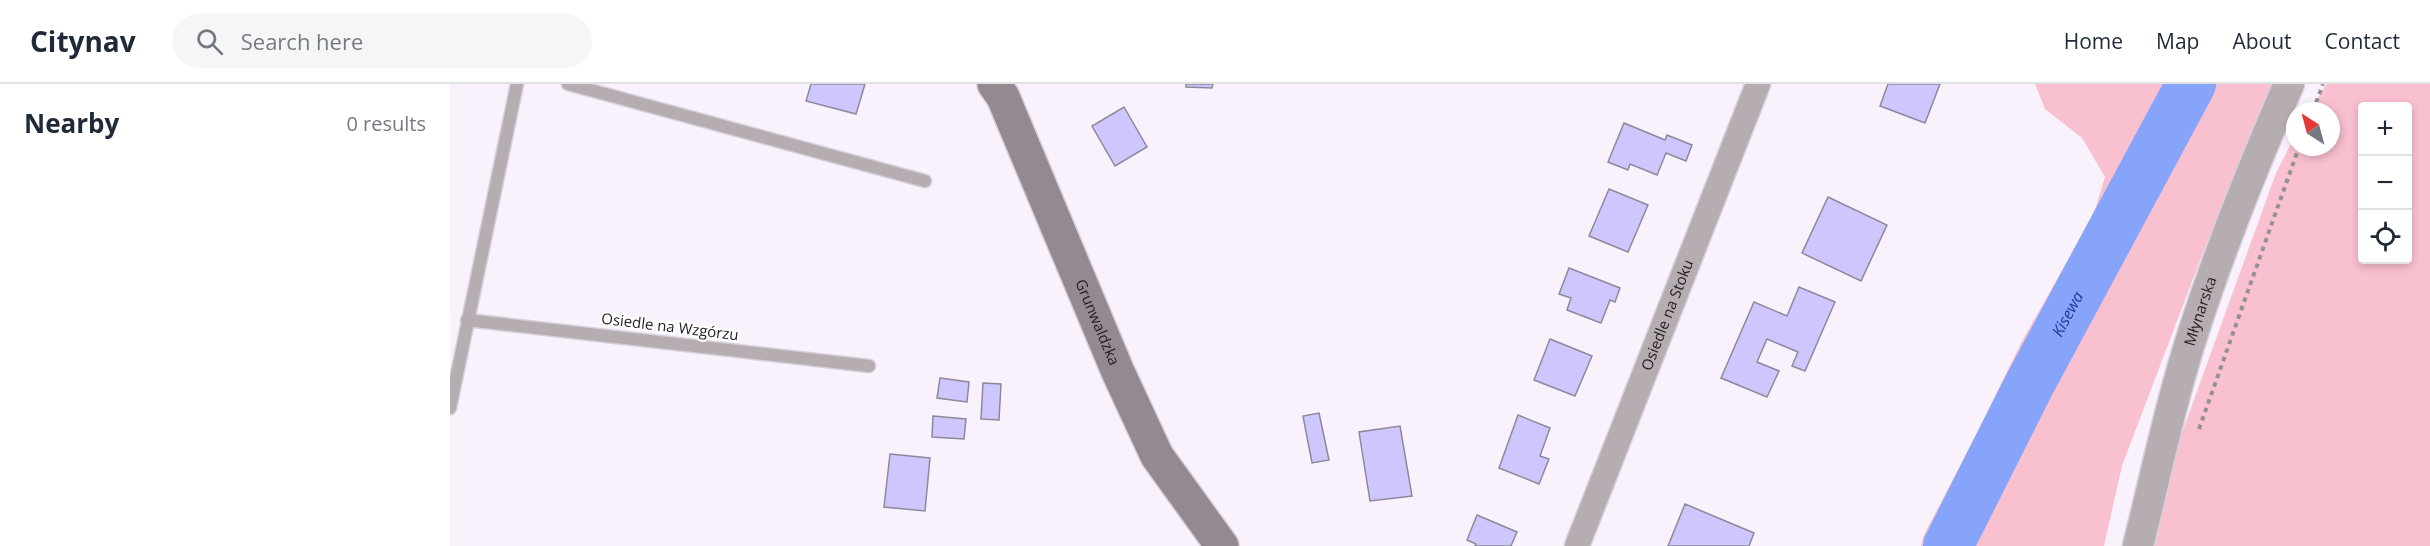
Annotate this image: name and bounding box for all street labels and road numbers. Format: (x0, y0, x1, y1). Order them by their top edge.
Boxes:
street label: Osiedle na Stoku (1636, 256, 1697, 373)
street label: Młynarska (2179, 274, 2220, 348)
street label: Grunwaldzka (1071, 276, 1125, 368)
street label: Osiedle na Wzgórzu (600, 308, 740, 344)

